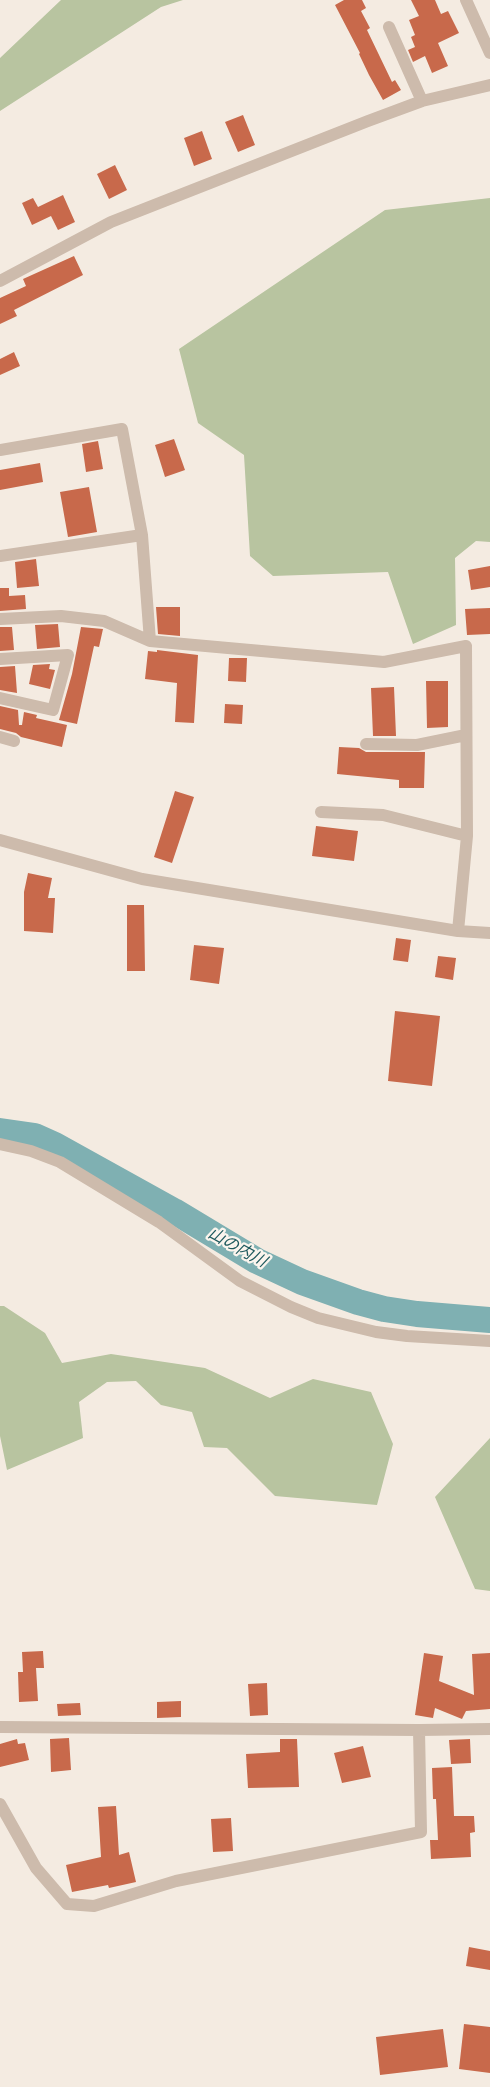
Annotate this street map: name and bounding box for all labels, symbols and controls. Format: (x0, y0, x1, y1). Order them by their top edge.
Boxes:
water label: 山の内川 (204, 1224, 270, 1272)

